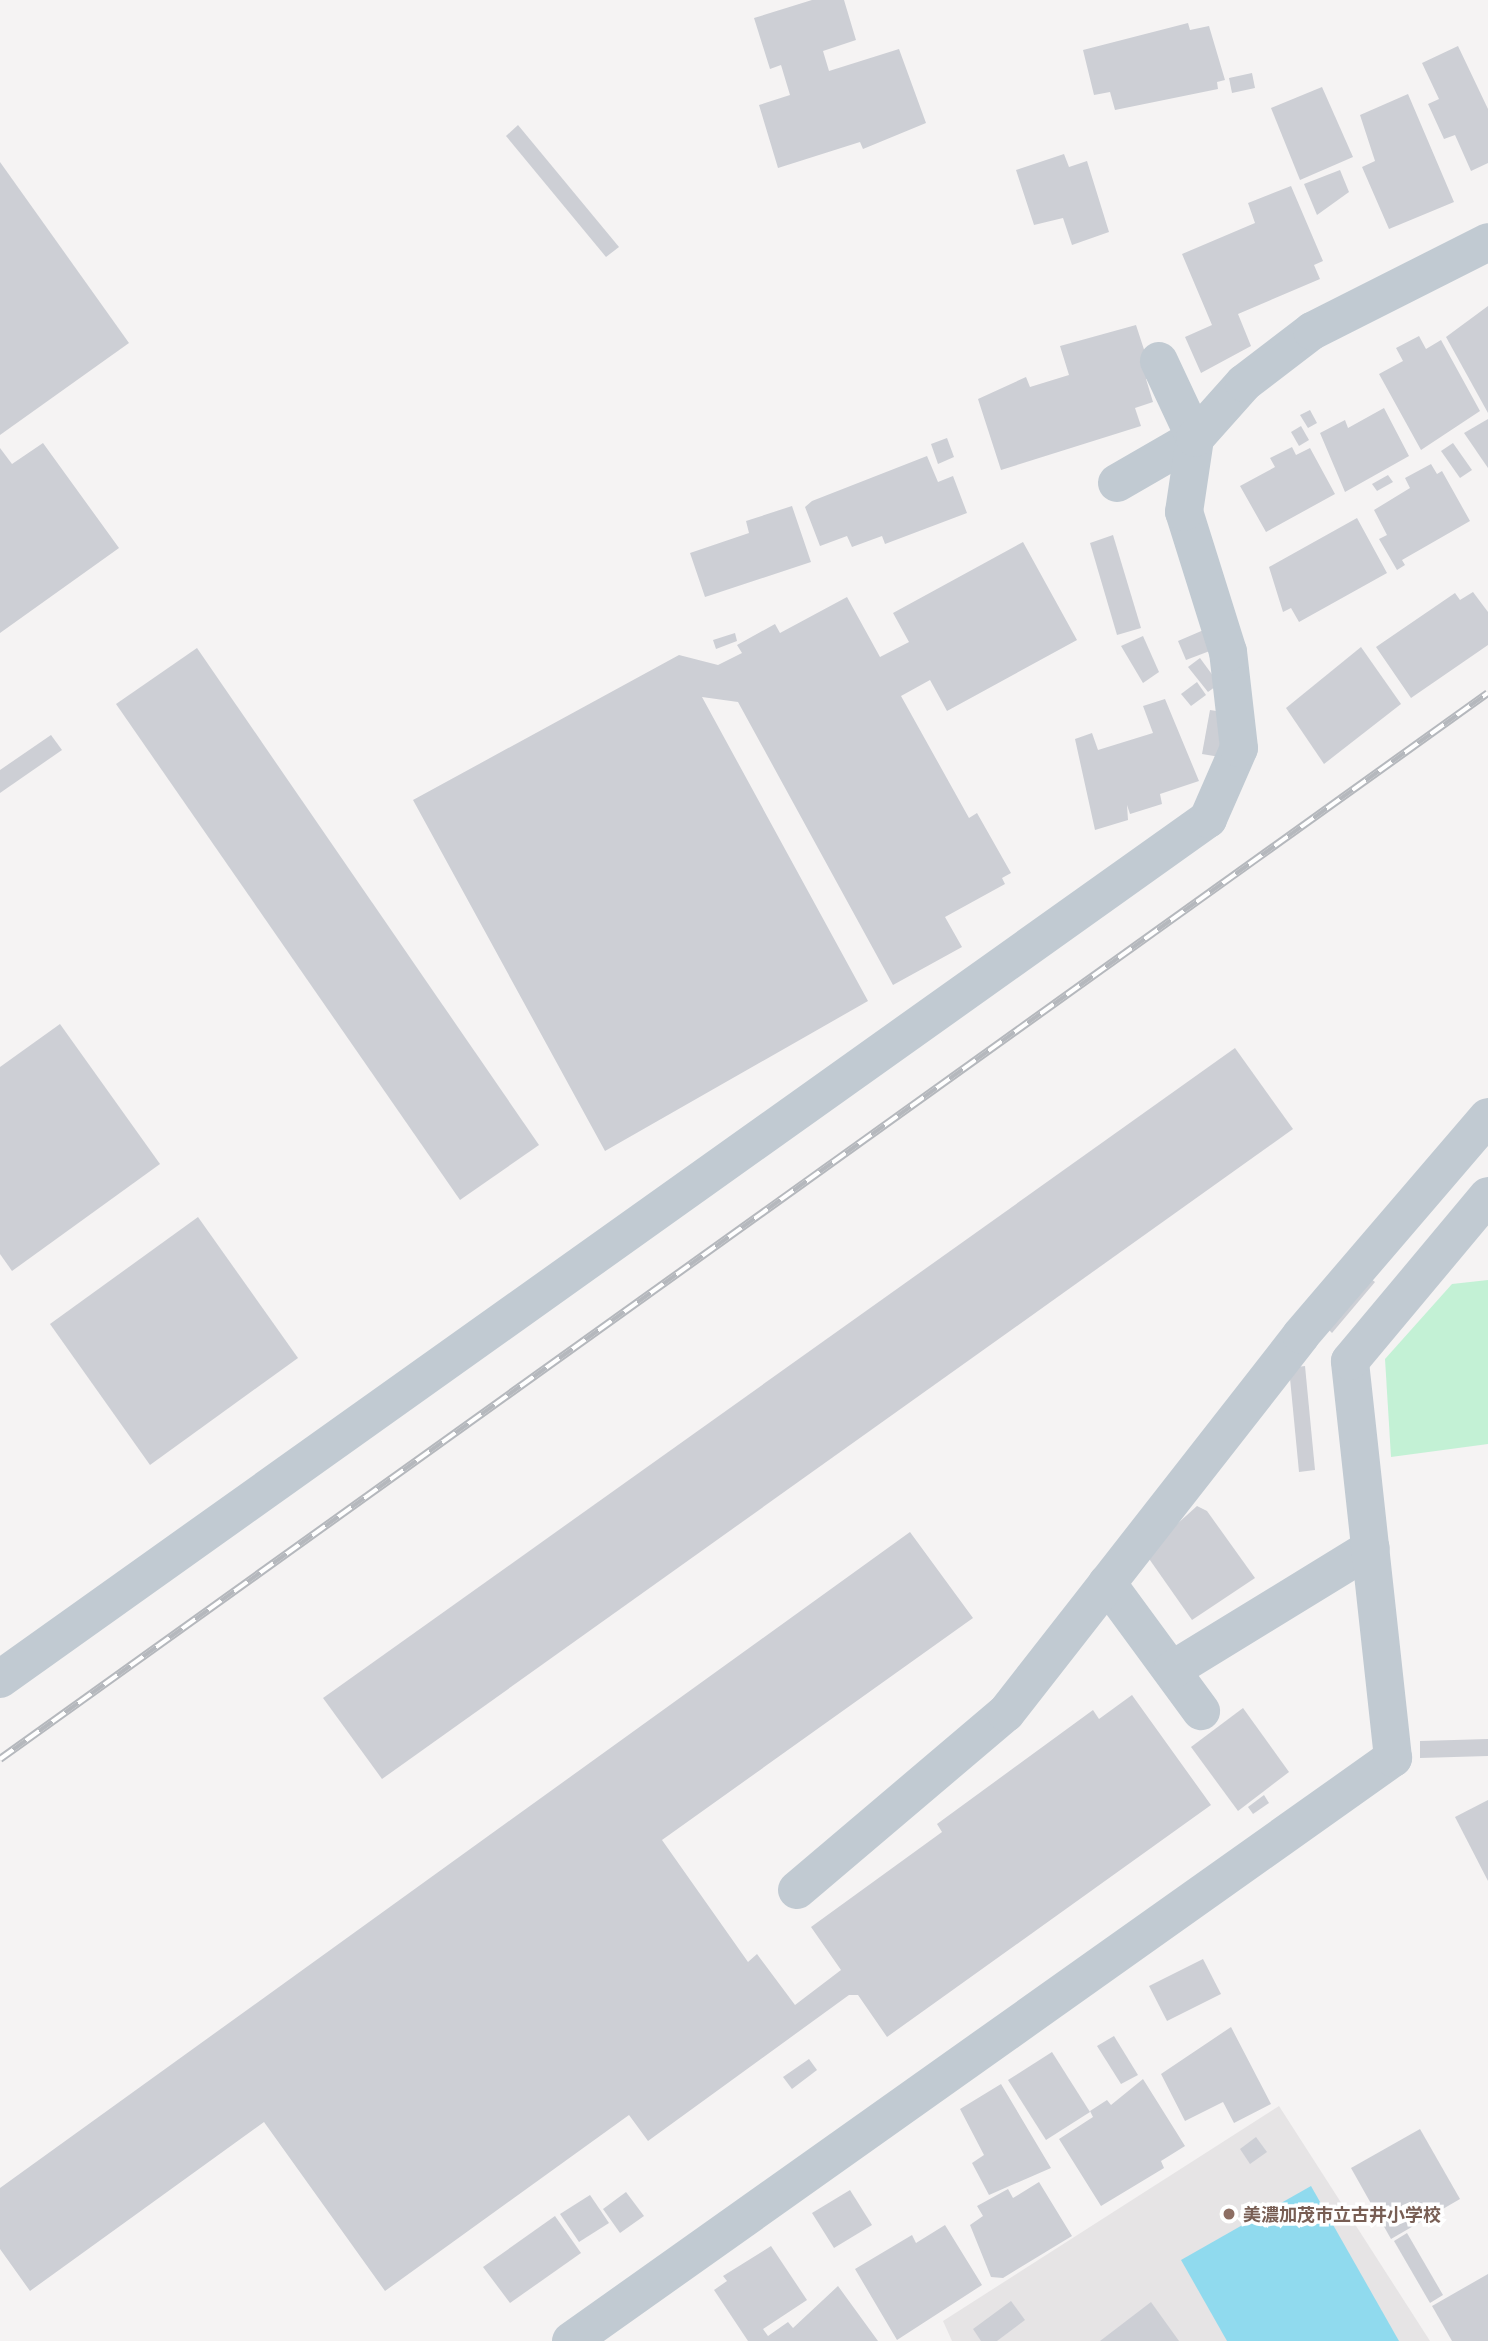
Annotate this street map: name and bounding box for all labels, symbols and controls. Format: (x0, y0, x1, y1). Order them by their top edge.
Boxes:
place label: 美濃加茂市立古井小学校 (1243, 2203, 1441, 2225)
marker: 美濃加茂市立古井小学校 (1221, 2206, 1237, 2222)

